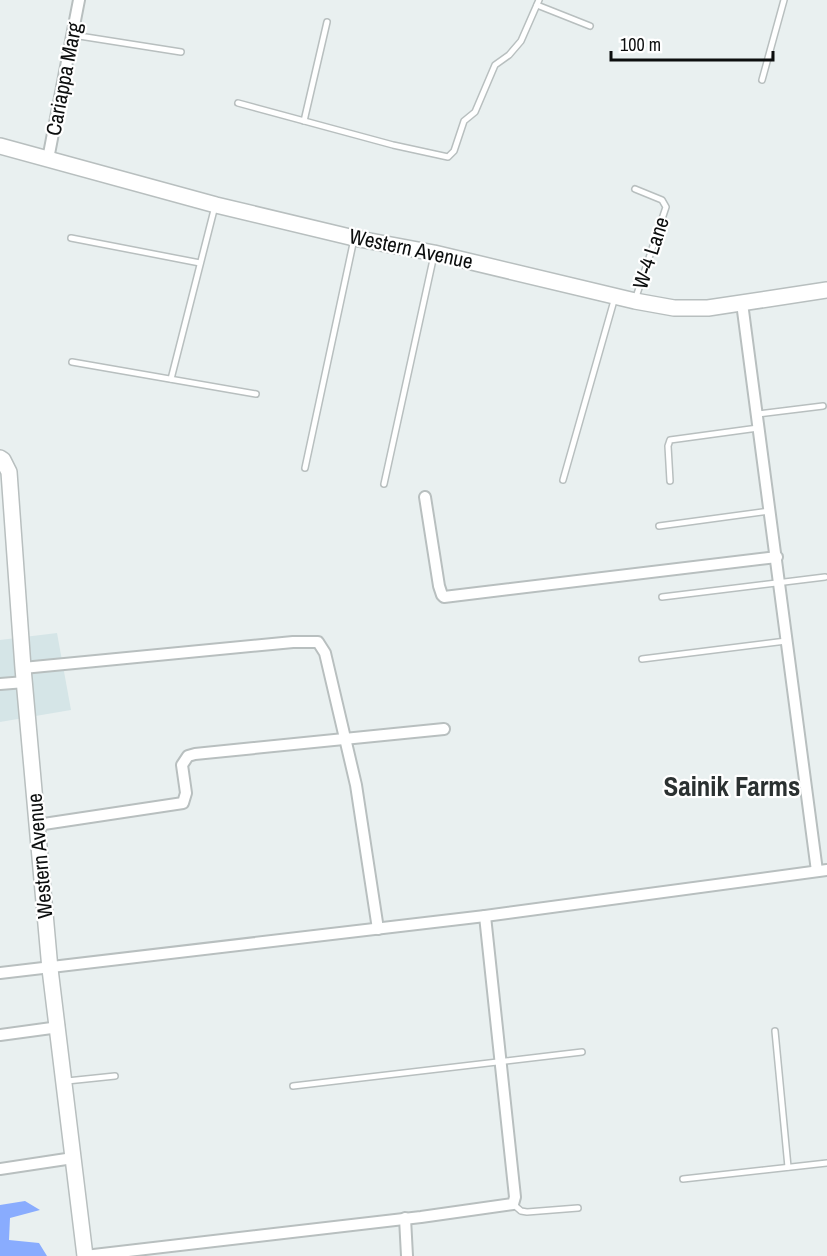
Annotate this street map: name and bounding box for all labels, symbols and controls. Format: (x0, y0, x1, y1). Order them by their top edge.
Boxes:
street label: Cariappa Marg (38, 19, 89, 138)
scale bar (611, 24, 773, 62)
text: 100 m (620, 32, 661, 57)
street label: W-4 Lane (625, 213, 676, 293)
street label: Western Avenue (347, 221, 476, 276)
district label: Sainik Farms (664, 768, 800, 804)
street label: Western Avenue (20, 792, 59, 920)

